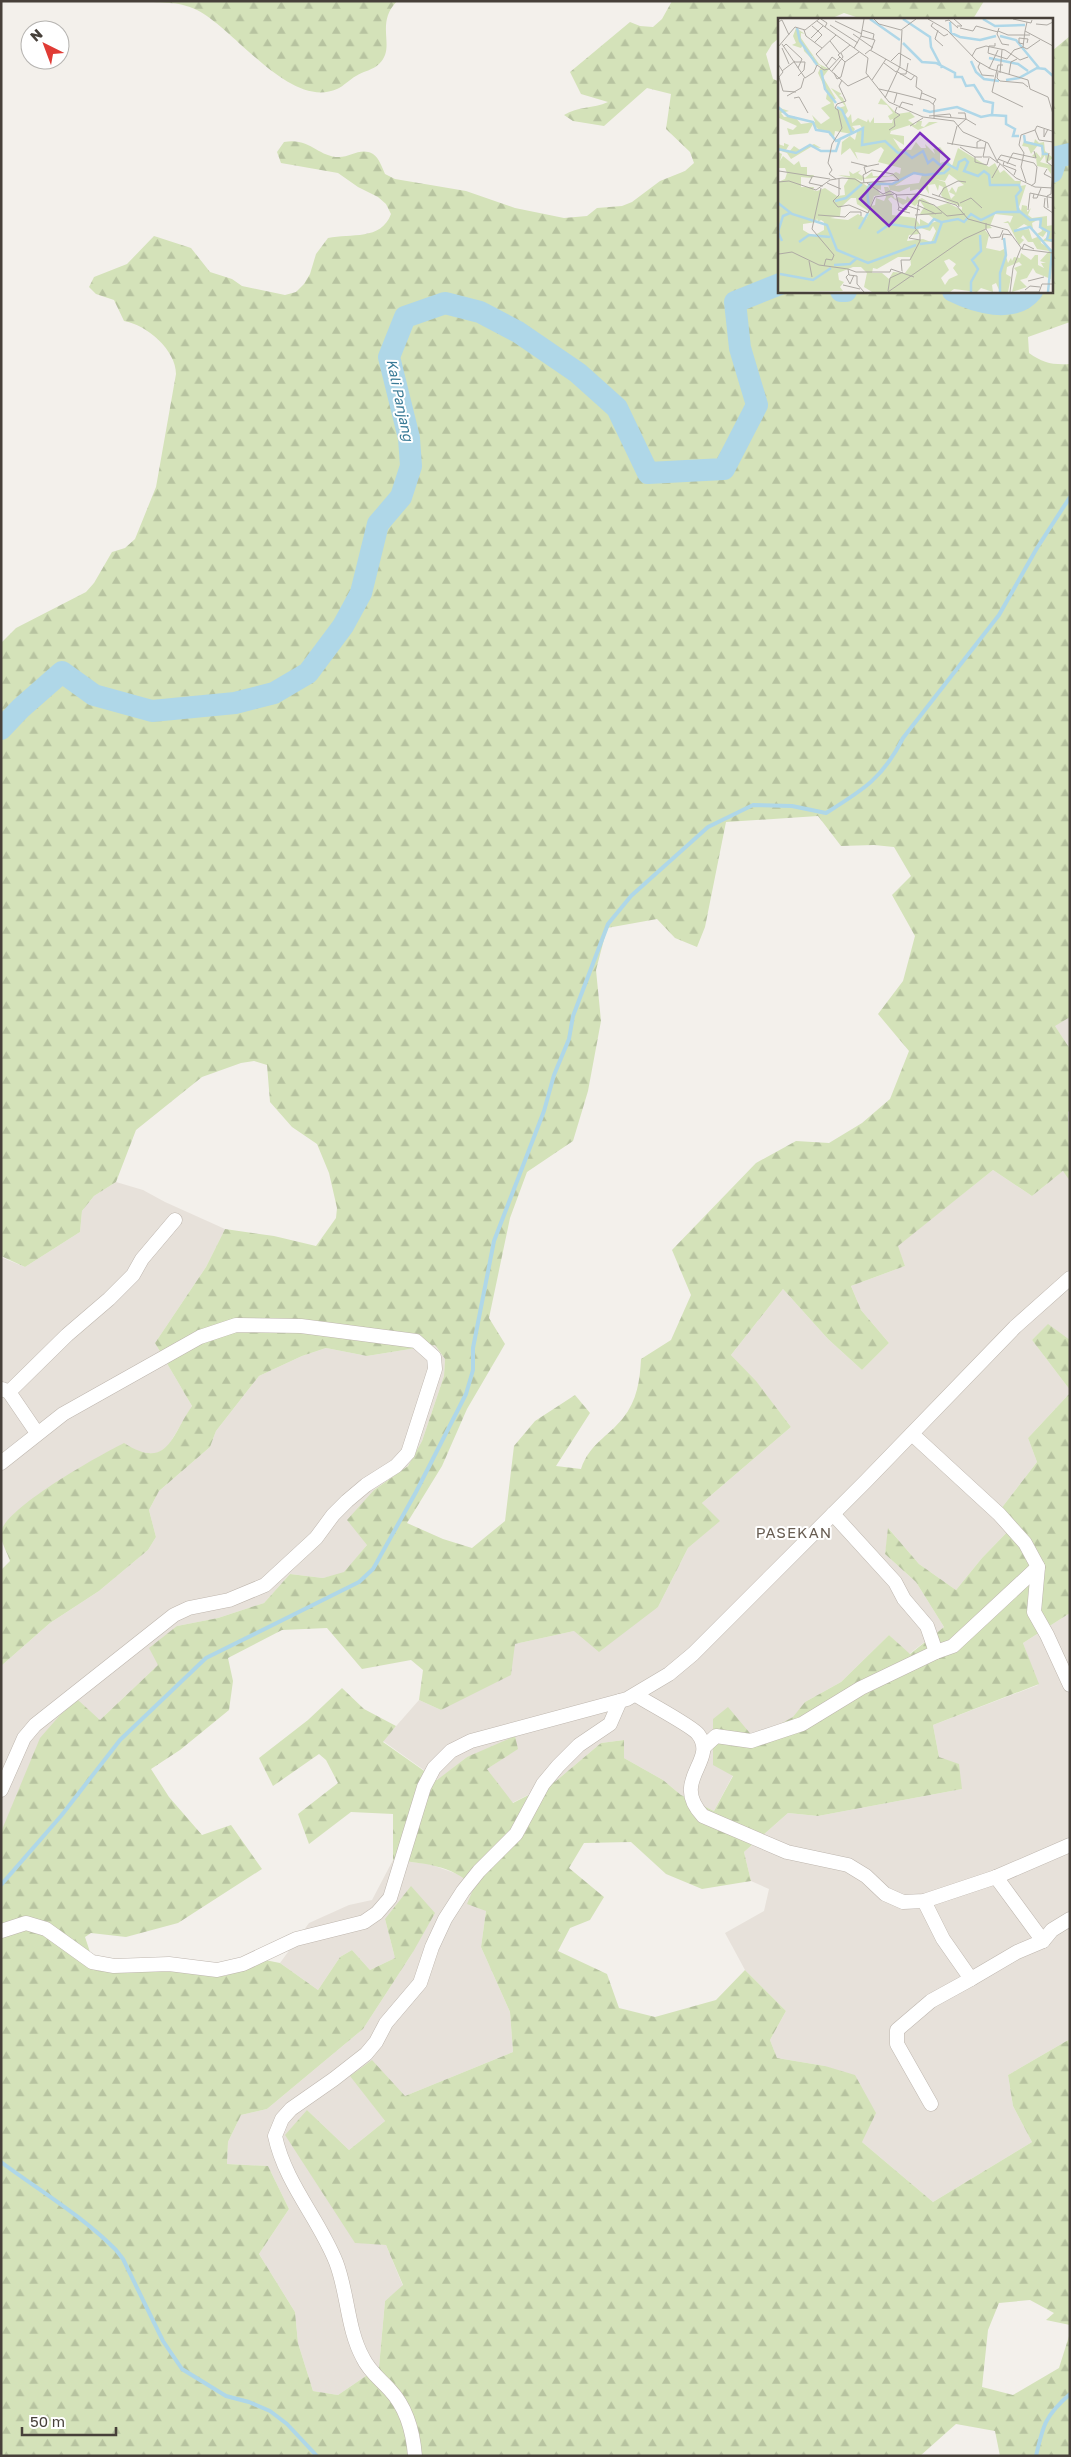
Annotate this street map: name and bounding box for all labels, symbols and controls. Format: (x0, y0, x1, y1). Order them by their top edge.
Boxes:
inset map (778, 18, 1054, 292)
north arrow (20, 20, 70, 70)
text: N (26, 25, 46, 45)
water label: Kali Panjang (383, 357, 418, 444)
district label: PASEKAN (756, 1523, 832, 1541)
scale bar (22, 2404, 116, 2436)
text: 50 m (30, 2412, 65, 2430)

